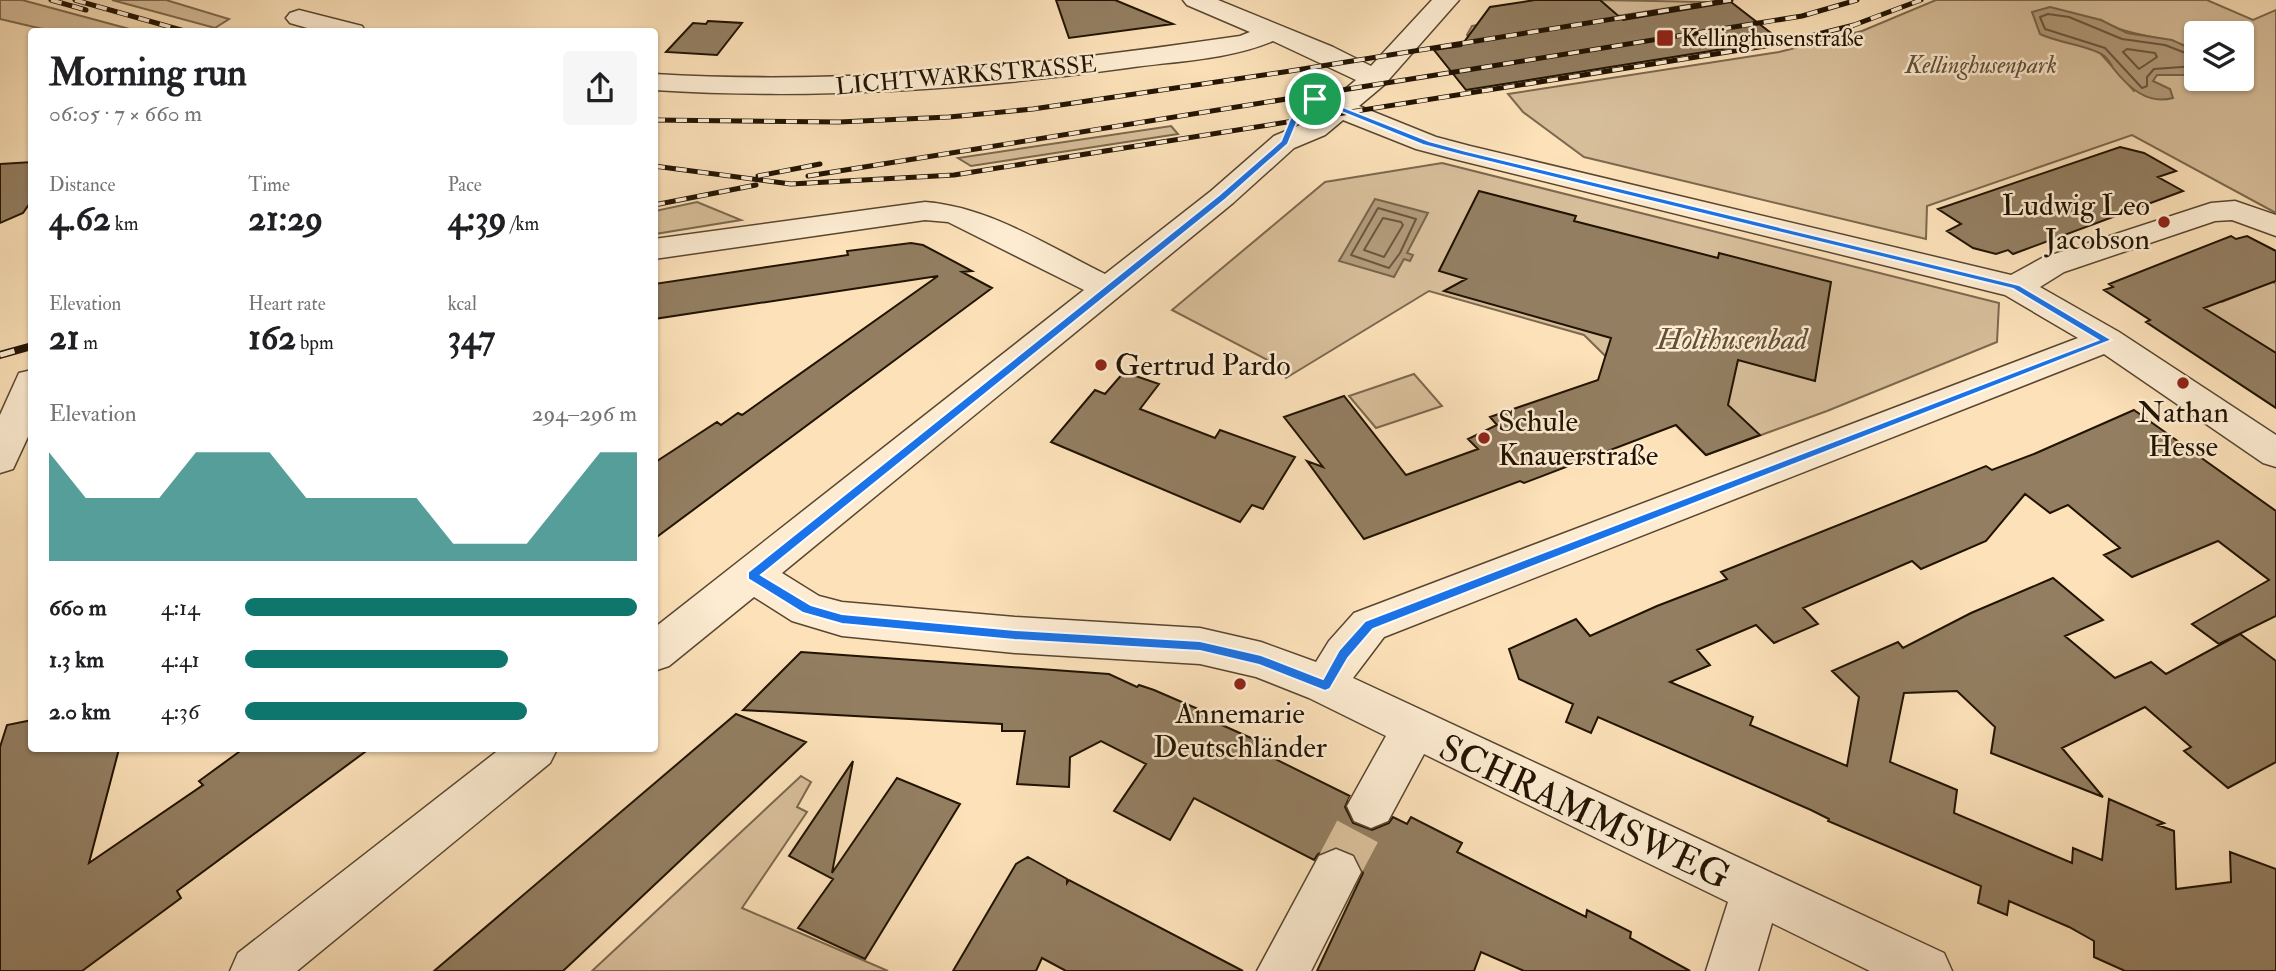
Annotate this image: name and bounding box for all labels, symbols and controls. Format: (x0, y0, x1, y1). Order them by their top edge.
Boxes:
map controls (2184, 21, 2254, 91)
button: layers (2184, 21, 2254, 91)
place label: Kellinghusenstraße (1681, 23, 1864, 54)
marker: Kellinghusenstraße (1655, 28, 1675, 48)
text: Morning run (49, 49, 247, 97)
street label: LICHTWARKSTRASSE (834, 49, 1098, 102)
park label: Kellinghusenpark (1904, 50, 2057, 81)
button: share (563, 51, 637, 125)
pin (1285, 69, 1345, 129)
icon: arrive (1296, 80, 1334, 118)
text: 06:05 · 7 × 660 m (49, 99, 202, 128)
text: Distance (49, 173, 115, 197)
text: Time (248, 173, 290, 197)
text: Pace (448, 173, 482, 197)
place label: Ludwig Leo Jacobson (2002, 187, 2150, 258)
text: 4.62 (49, 197, 111, 241)
text: 21:29 (248, 197, 323, 241)
text: 4:39 (448, 197, 507, 241)
text: km (111, 212, 139, 236)
text: /km (507, 212, 539, 236)
marker: Ludwig Leo Jacobson (2156, 214, 2172, 230)
text: Elevation (49, 292, 121, 316)
text: Heart rate (248, 292, 326, 316)
text: kcal (448, 292, 477, 316)
text: 21 (49, 316, 79, 360)
text: 162 (248, 316, 296, 360)
text: 347 (448, 316, 495, 360)
park label: Holthusenbad (1655, 321, 1810, 358)
text: m (79, 331, 98, 355)
text: bpm (296, 331, 334, 355)
place label: Gertrud Pardo (1115, 347, 1291, 384)
marker: Gertrud Pardo (1093, 357, 1109, 373)
marker: Nathan Hesse (2175, 375, 2191, 391)
place label: Nathan Hesse (2137, 394, 2229, 465)
text: Elevation (49, 399, 137, 428)
text: 294–296 m (532, 399, 637, 428)
place label: Schule Knauerstraße (1498, 403, 1658, 474)
marker: Schule Knauerstraße (1476, 430, 1492, 446)
text: 660 m (49, 593, 107, 622)
text: 4:14 (161, 593, 200, 622)
text: 1.3 km (49, 645, 104, 674)
text: 4:41 (161, 645, 200, 674)
marker: Annemarie Deutschländer (1232, 676, 1248, 692)
place label: Annemarie Deutschländer (1153, 695, 1327, 766)
text: 2.0 km (49, 697, 111, 726)
text: 4:36 (161, 697, 200, 726)
street label: SCHRAMMSWEG (1431, 724, 1737, 900)

